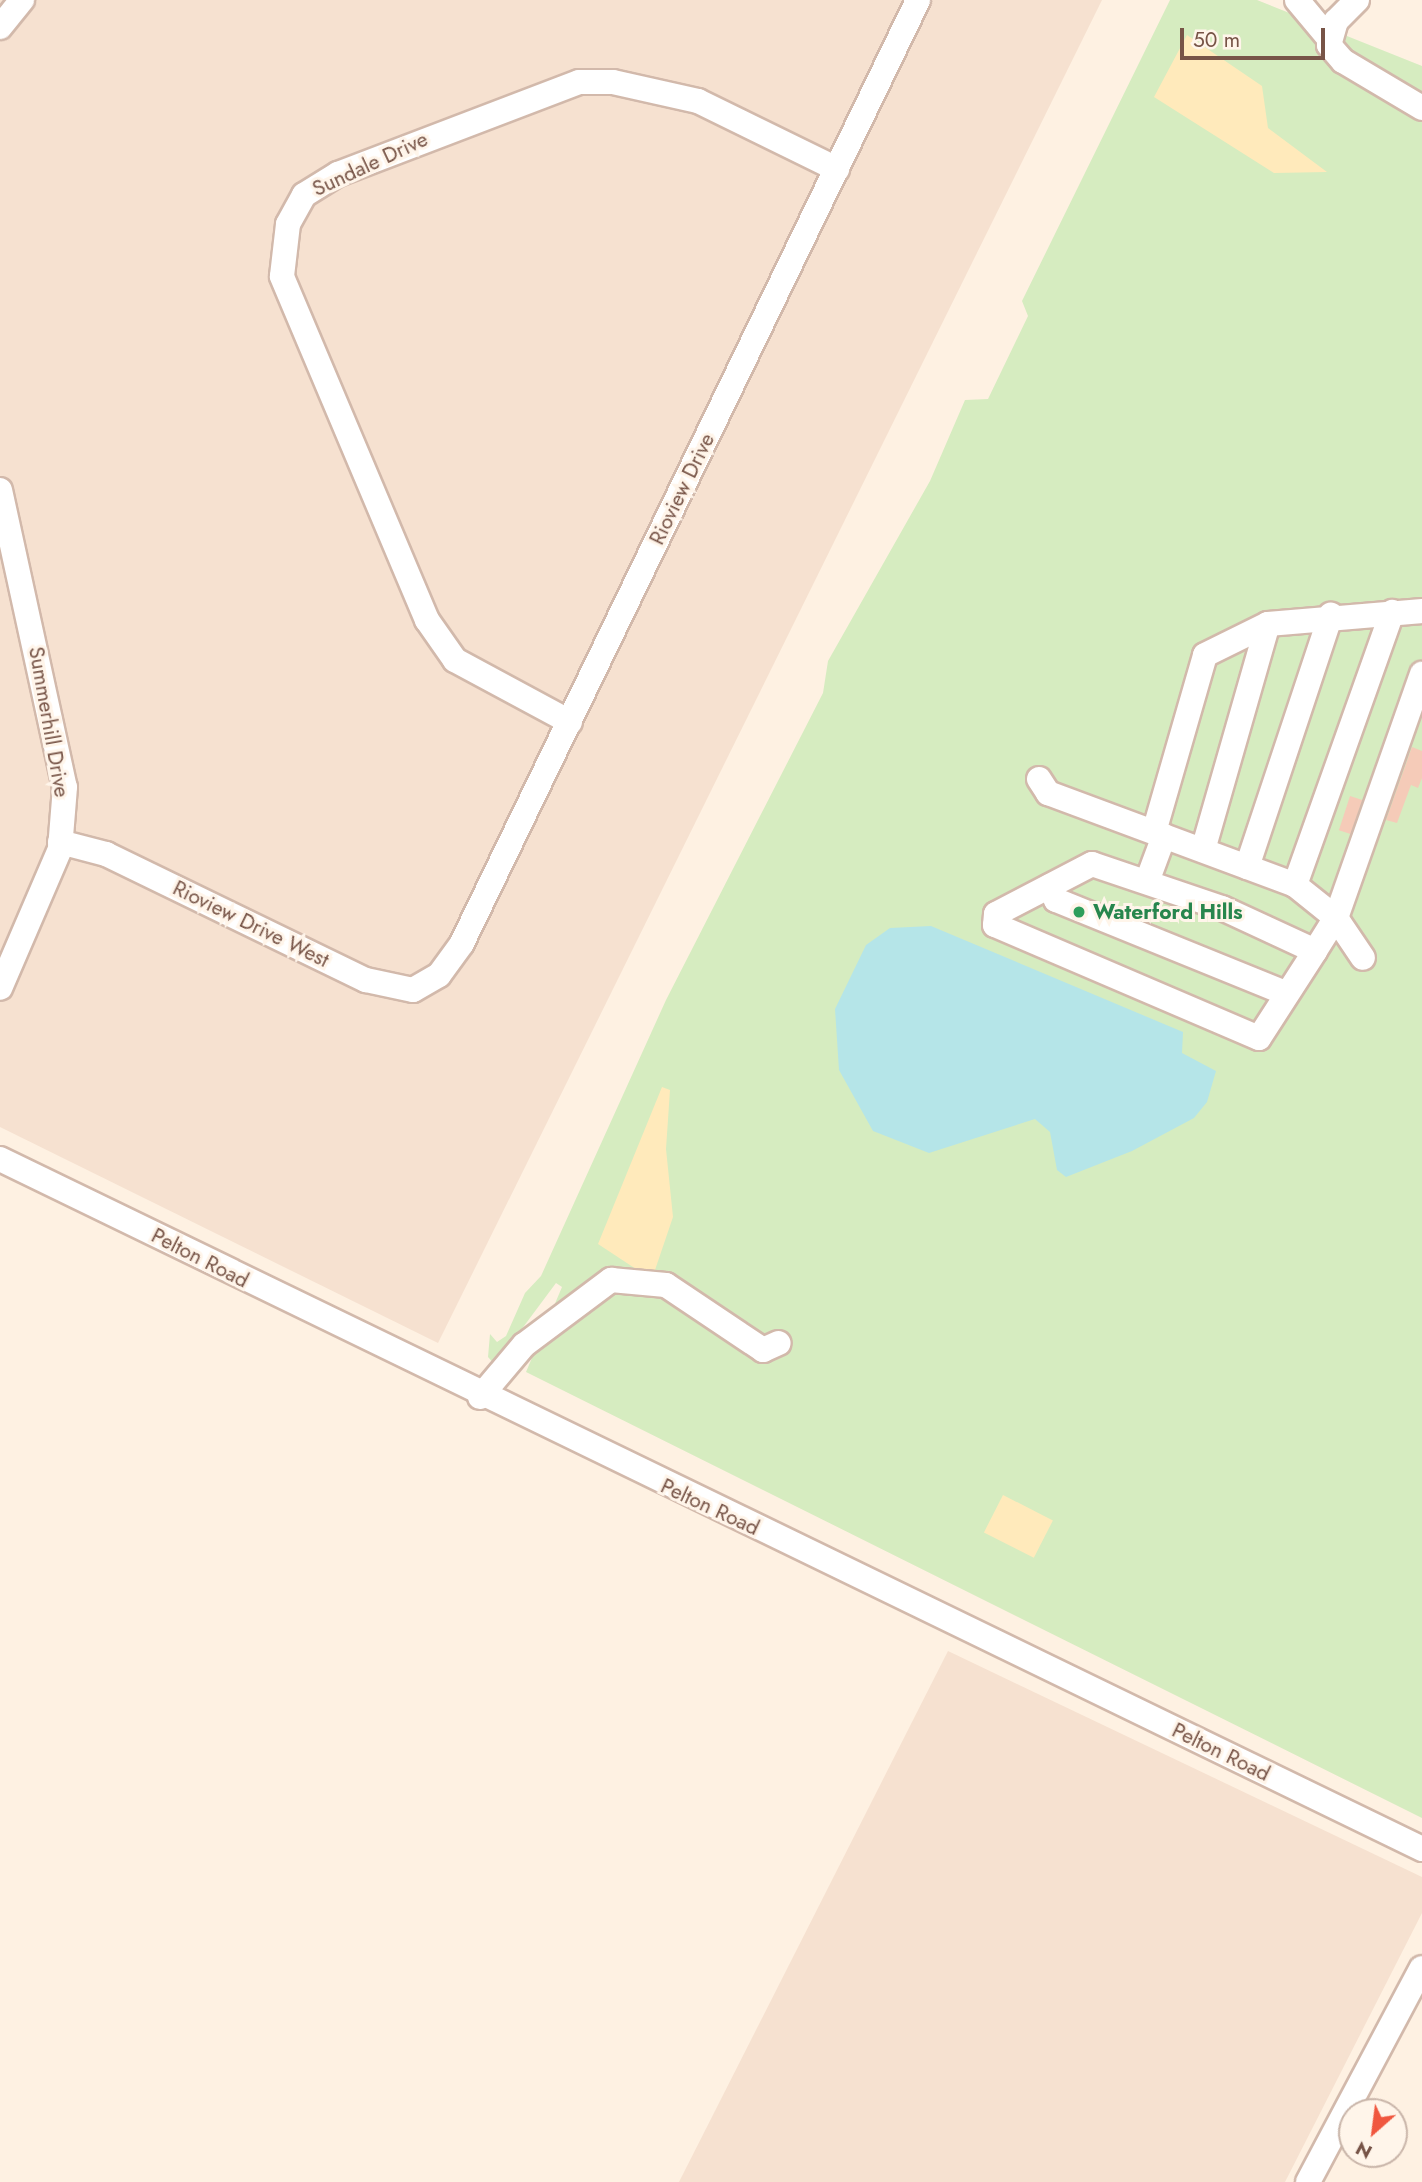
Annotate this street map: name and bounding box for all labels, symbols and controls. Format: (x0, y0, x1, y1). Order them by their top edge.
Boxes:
scale bar (1184, 14, 1329, 58)
text: 50 m (1193, 25, 1240, 55)
street label: Sundale Drive (308, 126, 432, 202)
street label: Rioview Drive (644, 429, 720, 549)
street label: Summerhill Drive (23, 645, 75, 799)
street label: Rioview Drive West (169, 875, 333, 973)
place label: Waterford Hills (1093, 899, 1243, 925)
marker: Waterford Hills (1071, 904, 1087, 920)
street label: Pelton Road (147, 1223, 253, 1293)
street label: Pelton Road (657, 1473, 763, 1541)
street label: Pelton Road (1168, 1718, 1274, 1786)
north arrow (1338, 2098, 1408, 2168)
text: N (1351, 2135, 1377, 2166)

